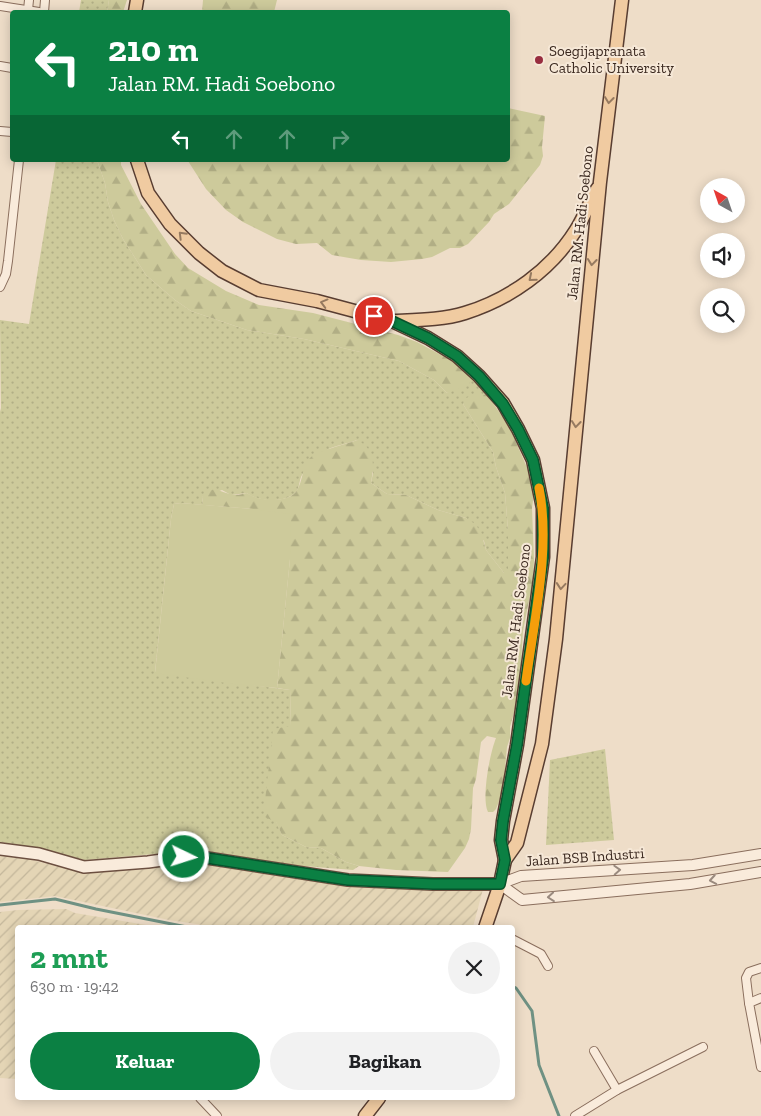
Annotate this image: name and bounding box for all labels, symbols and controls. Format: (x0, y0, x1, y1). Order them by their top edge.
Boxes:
text: 210 m (108, 28, 198, 70)
icon: left (25, 30, 90, 95)
place label: Soegijapranata Catholic University (549, 42, 674, 77)
marker: Soegijapranata Catholic University (533, 54, 545, 66)
text: Jalan RM. Hadi Soebono (108, 70, 335, 97)
one-way arrow (604, 97, 615, 105)
icon: left (167, 125, 195, 153)
icon: ahead (220, 125, 248, 153)
icon: ahead (273, 125, 301, 153)
icon: right (326, 125, 354, 153)
street label: Jalan RM. Hadi Soebono (563, 145, 597, 301)
north arrow (700, 178, 745, 222)
map controls (700, 178, 745, 333)
one-way arrow (178, 232, 187, 241)
button: sound (700, 233, 745, 278)
one-way arrow (587, 258, 598, 266)
one-way arrow (529, 272, 538, 280)
button: search (700, 288, 745, 333)
pin (353, 295, 395, 337)
one-way arrow (320, 298, 329, 309)
icon: arrive (360, 302, 388, 330)
one-way arrow (571, 420, 582, 428)
street label: Jalan RM. Hadi Soebono (498, 543, 534, 699)
one-way arrow (556, 582, 567, 590)
position arrow (157, 830, 209, 882)
street label: Jalan BSB Industri (525, 844, 645, 870)
one-way arrow (613, 864, 621, 875)
one-way arrow (709, 875, 717, 885)
one-way arrow (547, 891, 555, 902)
text: 2 mnt (30, 940, 108, 976)
button: close (448, 942, 500, 994)
text: 630 m · 19:42 (30, 977, 119, 996)
button: Keluar (30, 1032, 260, 1090)
button: Bagikan (270, 1032, 500, 1090)

